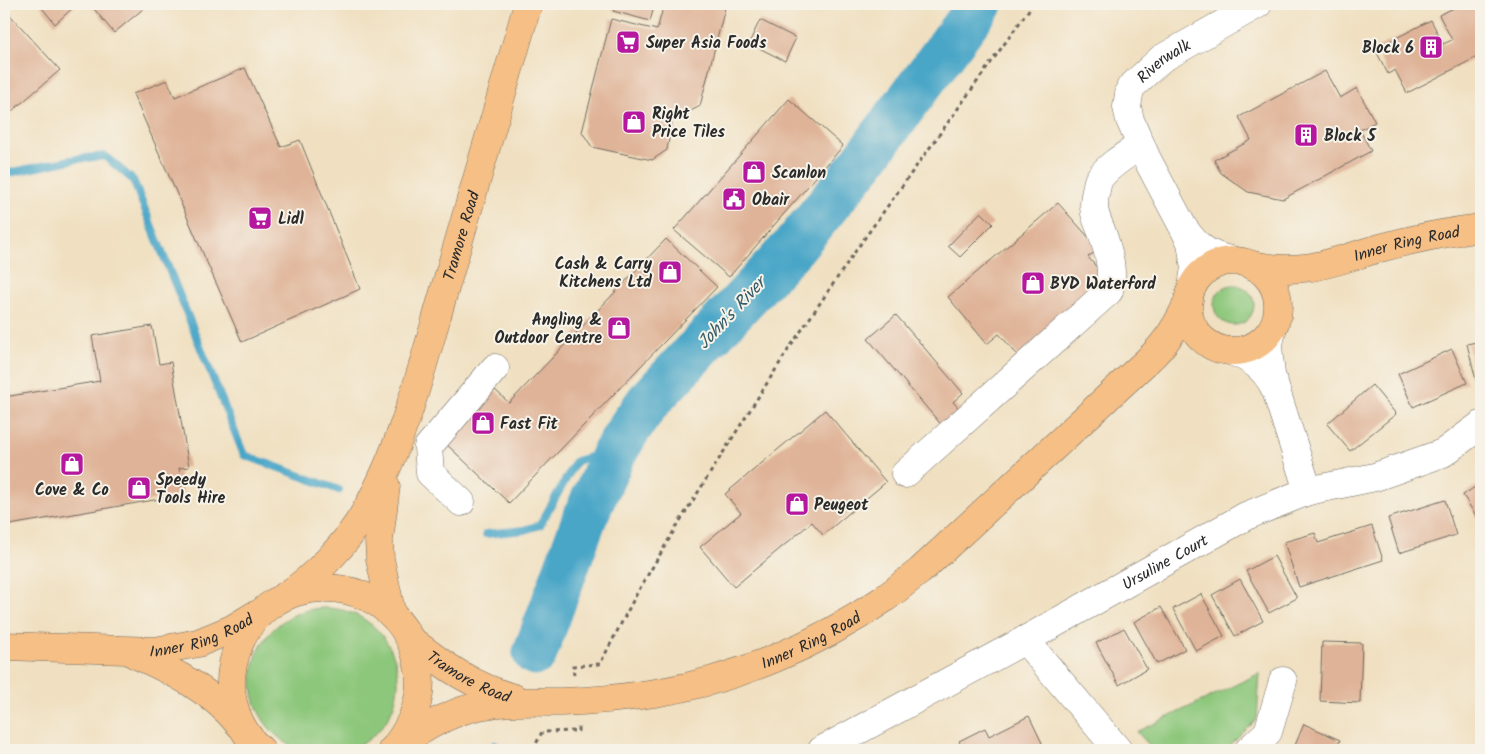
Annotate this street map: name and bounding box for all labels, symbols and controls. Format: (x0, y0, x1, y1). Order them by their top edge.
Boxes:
supermarket icon: Super Asia Foods (615, 29, 641, 55)
place label: Super Asia Foods (646, 31, 767, 56)
street label: Riverwalk (1131, 33, 1196, 90)
building icon: Block 6 (1418, 34, 1444, 60)
place label: Block 6 (1362, 36, 1414, 61)
place label: Right Price Tiles (652, 102, 725, 145)
shop icon: Right Price Tiles (621, 109, 647, 135)
building icon: Block 5 (1293, 122, 1319, 148)
place label: Block 5 (1324, 124, 1377, 149)
shop icon: Scanlon (741, 159, 767, 185)
place label: Scanlon (772, 161, 826, 186)
public building icon: Obair (721, 186, 747, 212)
street label: Tramore Road (437, 187, 487, 284)
place label: Obair (752, 188, 790, 213)
supermarket icon: Lidl (247, 205, 273, 231)
place label: Lidl (278, 207, 305, 232)
street label: Inner Ring Road (1350, 220, 1463, 269)
place label: Cash & Carry Kitchens Ltd (555, 252, 653, 295)
shop icon: Cash & Carry Kitchens Ltd (657, 259, 683, 285)
water label: John's River (691, 268, 776, 357)
shop icon: BYD Waterford (1020, 270, 1046, 296)
place label: BYD Waterford (1050, 272, 1156, 297)
place label: Angling & Outdoor Centre (495, 308, 602, 351)
shop icon: Angling & Outdoor Centre (606, 315, 632, 341)
shop icon: Fast Fit (470, 410, 496, 436)
place label: Fast Fit (500, 412, 559, 437)
shop icon: Cove & Co (59, 451, 85, 477)
place label: Speedy Tools Hire (156, 468, 226, 511)
shop icon: Speedy Tools Hire (126, 475, 152, 501)
place label: Cove & Co (35, 478, 109, 503)
shop icon: Peugeot (784, 491, 810, 517)
place label: Peugeot (814, 493, 869, 518)
street label: Ursuline Court (1118, 528, 1214, 597)
street label: Inner Ring Road (758, 605, 867, 677)
street label: Inner Ring Road (149, 607, 260, 665)
street label: Tramore Road (421, 645, 515, 711)

